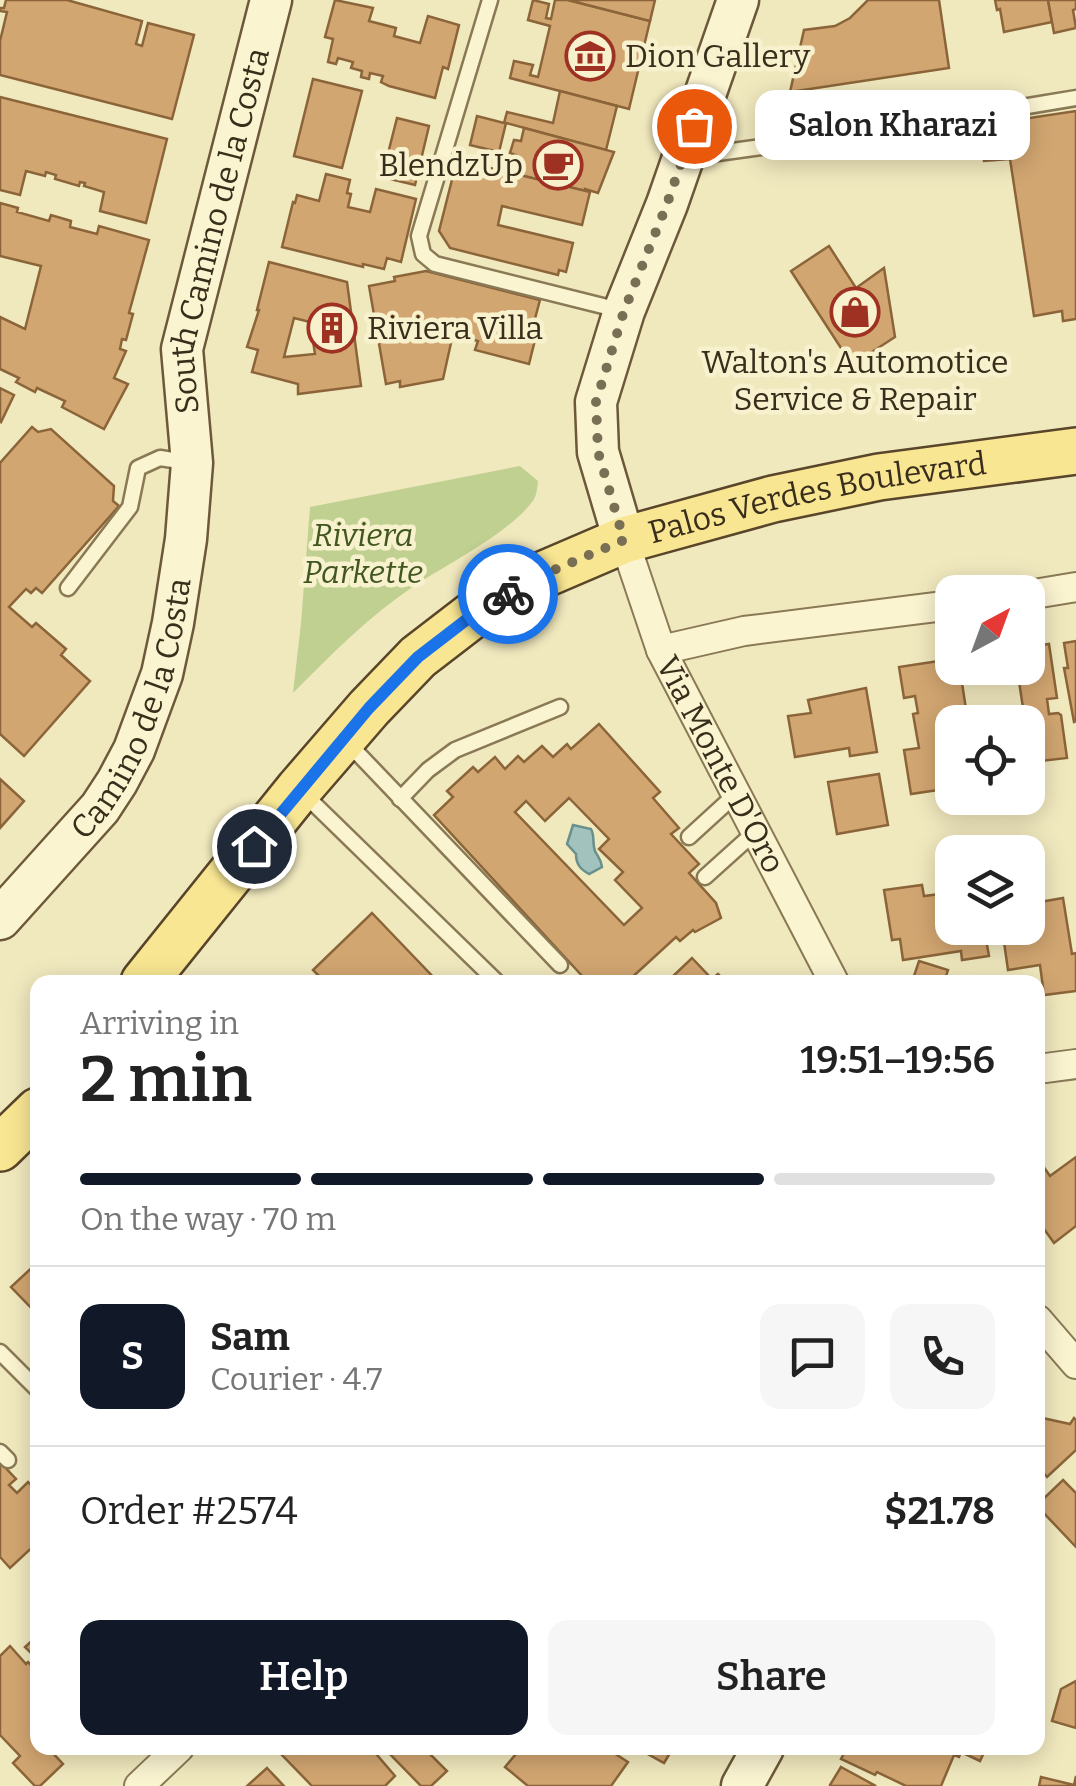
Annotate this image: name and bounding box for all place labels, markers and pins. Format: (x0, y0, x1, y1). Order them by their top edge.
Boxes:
museum icon: Dion Gallery (564, 30, 616, 82)
place label: Dion Gallery (625, 37, 811, 75)
pin (652, 84, 737, 169)
callout: Salon Kharazi (754, 91, 1029, 161)
cafe icon: BlendzUp (532, 139, 584, 191)
place label: BlendzUp (378, 146, 523, 184)
shop icon: Walton's Automotice Service & Repair (829, 286, 881, 338)
building icon: Riviera Villa (306, 302, 358, 354)
place label: Riviera Villa (367, 309, 543, 347)
place label: Walton's Automotice Service & Repair (702, 343, 1009, 418)
pin (212, 804, 297, 889)

